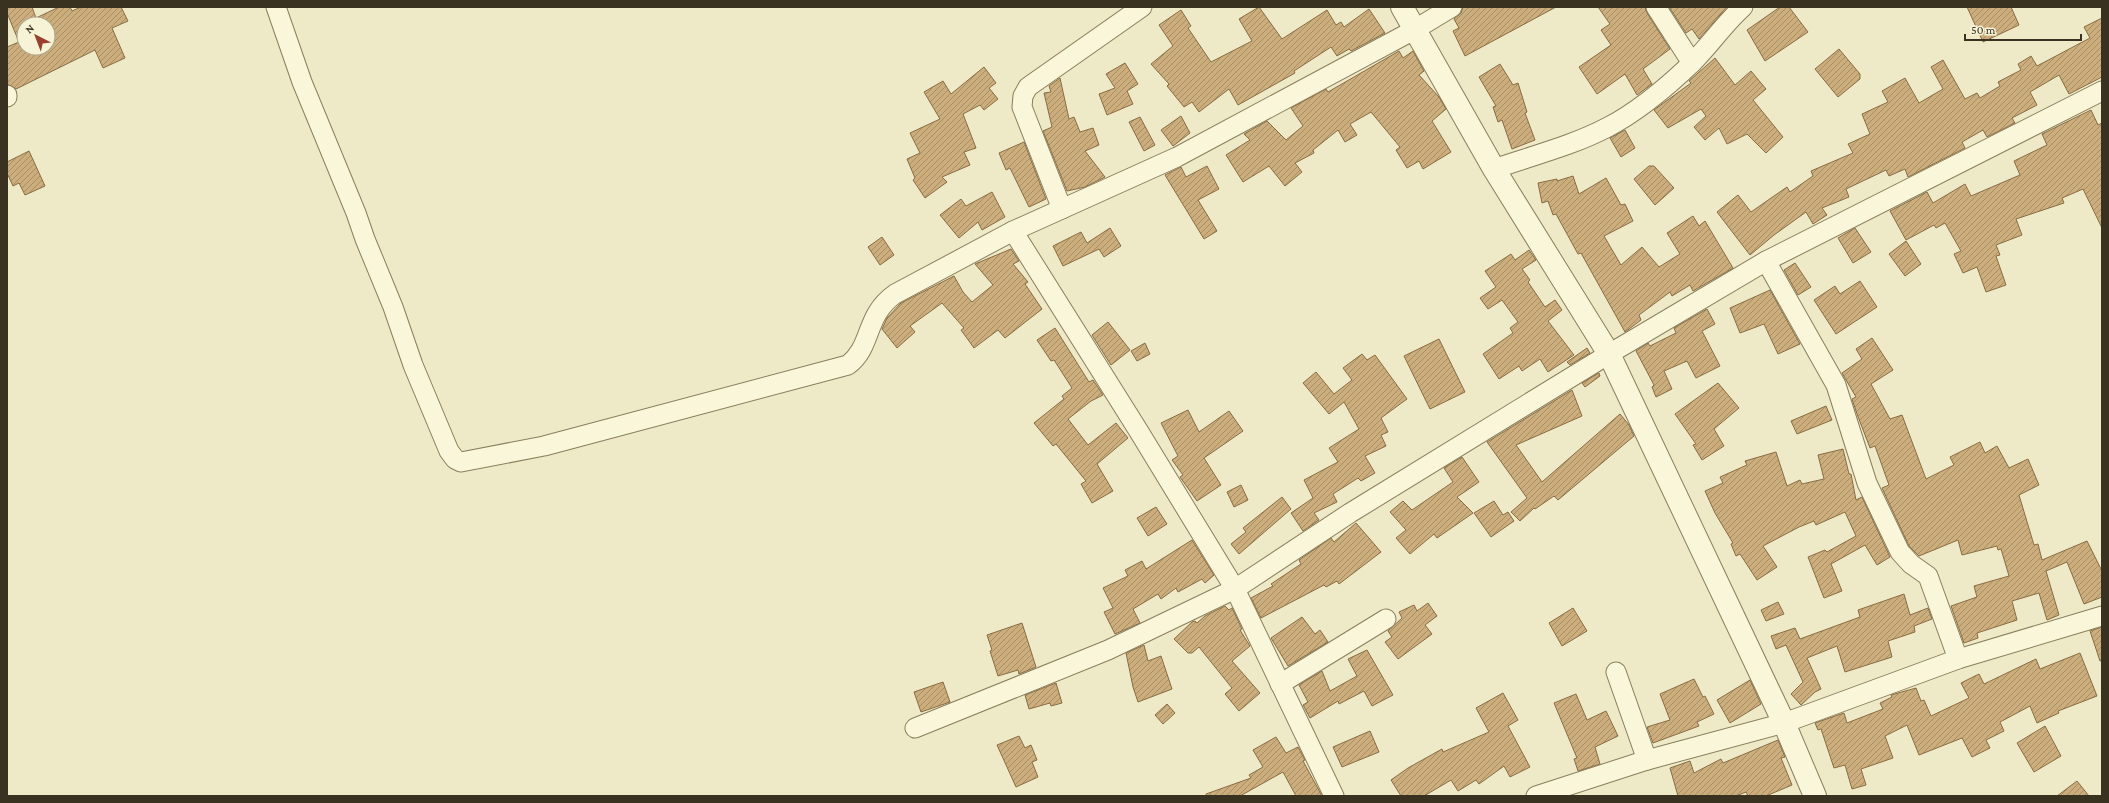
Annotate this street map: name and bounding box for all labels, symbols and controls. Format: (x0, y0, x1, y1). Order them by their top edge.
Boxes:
north arrow (16, 16, 56, 56)
scale bar (1965, 16, 2081, 42)
text: N (23, 21, 36, 36)
text: 50 m (1971, 23, 1996, 37)

